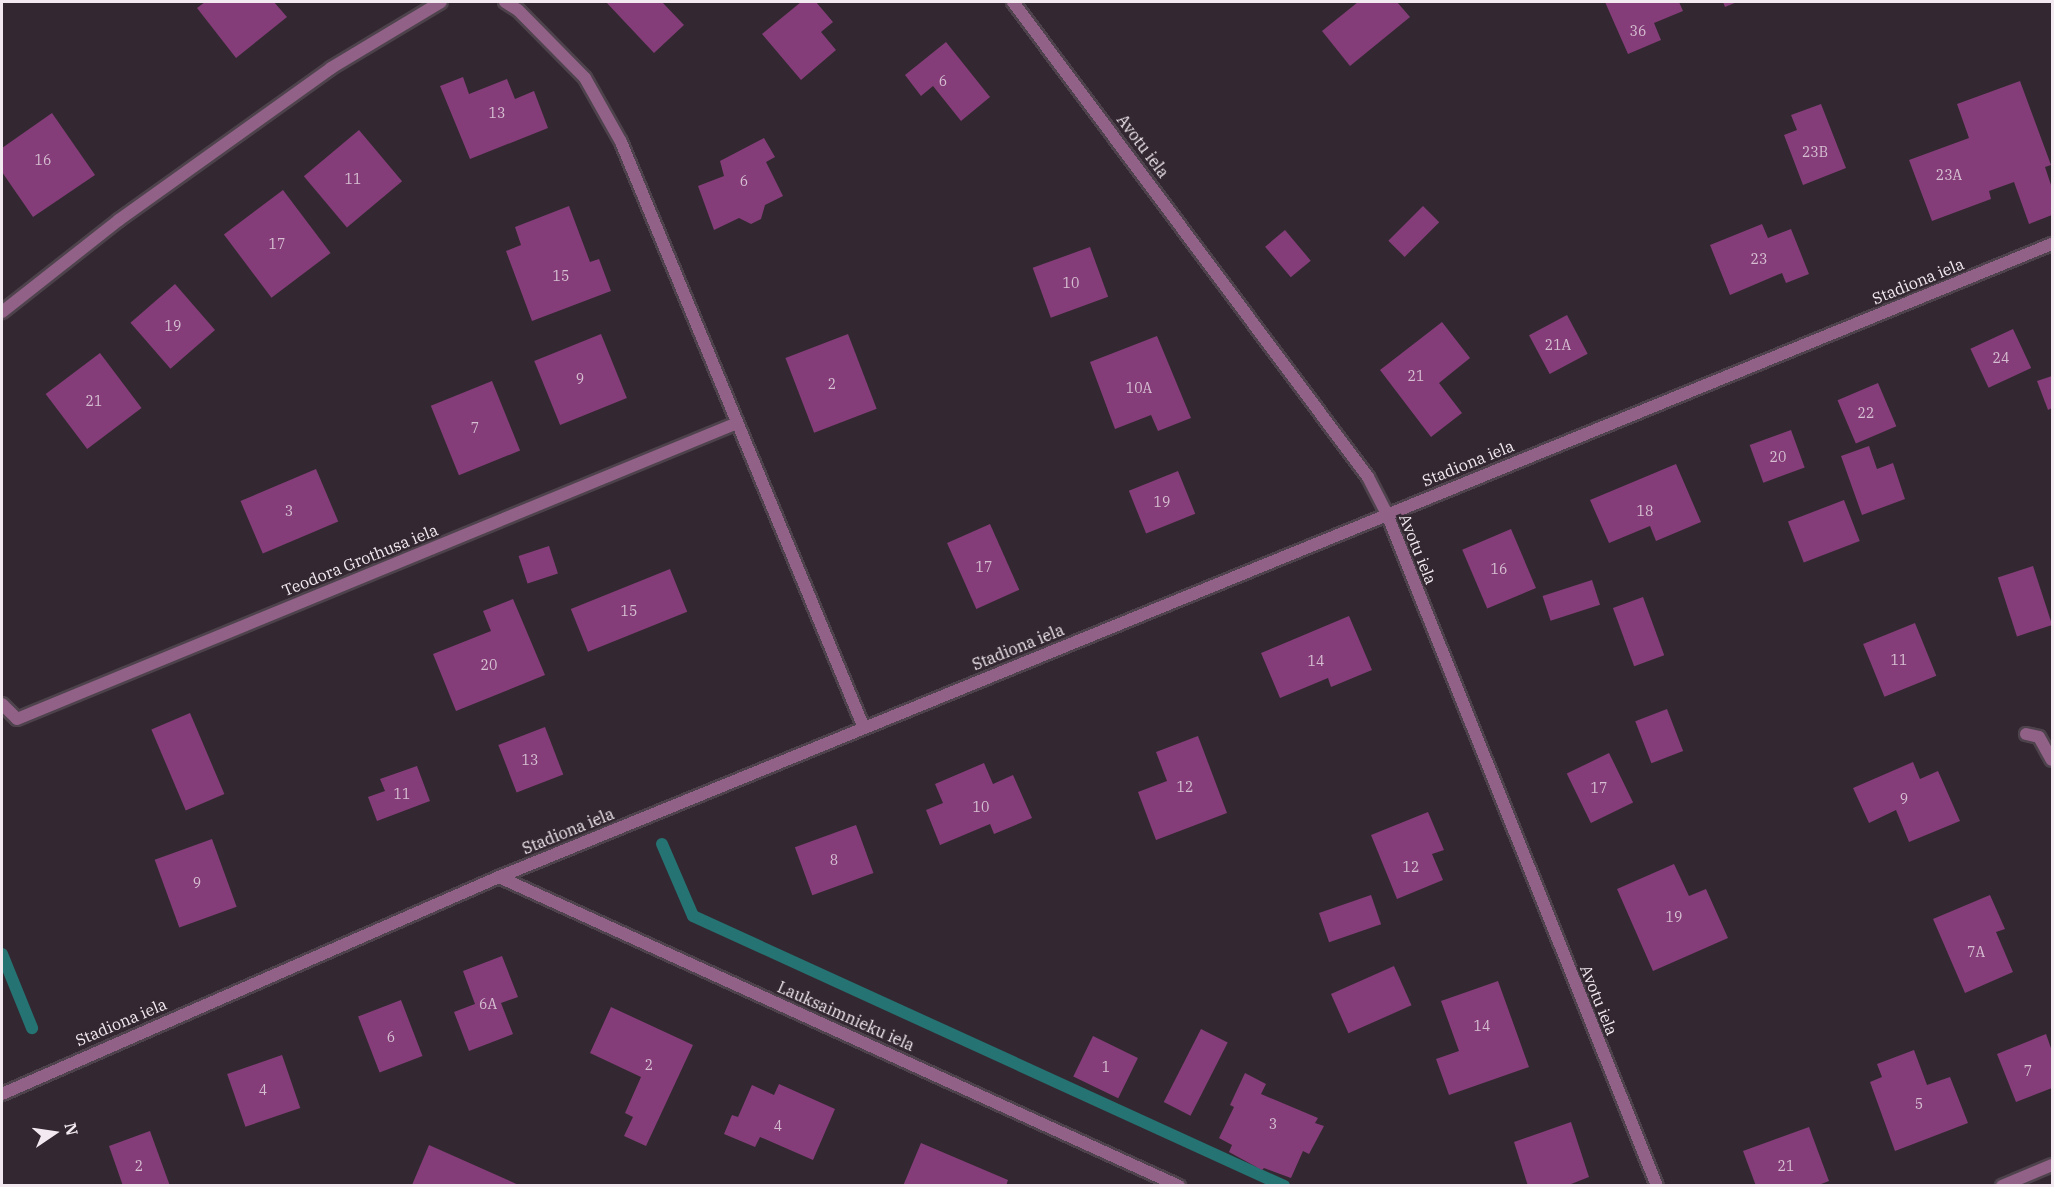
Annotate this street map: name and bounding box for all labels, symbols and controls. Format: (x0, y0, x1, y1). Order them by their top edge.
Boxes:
house number: 36 (1630, 23, 1646, 39)
house number: 6 (939, 73, 947, 89)
house number: 13 (489, 105, 505, 121)
street label: Avotu iela (1113, 111, 1173, 181)
house number: 23B (1802, 144, 1828, 160)
house number: 16 (35, 152, 51, 168)
house number: 23A (1936, 167, 1962, 183)
house number: 11 (345, 171, 361, 187)
house number: 6 (740, 173, 748, 189)
house number: 17 (269, 236, 285, 252)
house number: 23 (1751, 251, 1767, 267)
street label: Stadiona iela (1869, 254, 1967, 308)
house number: 15 (553, 268, 569, 284)
house number: 10 (1063, 275, 1079, 291)
house number: 19 (165, 318, 181, 334)
house number: 21A (1545, 337, 1571, 353)
house number: 24 (1993, 350, 2009, 366)
house number: 21 (1408, 368, 1424, 384)
house number: 9 (576, 371, 584, 387)
house number: 2 (828, 376, 836, 392)
house number: 10A (1126, 380, 1152, 396)
house number: 21 (86, 393, 102, 409)
house number: 22 (1858, 405, 1874, 421)
house number: 7 (471, 420, 479, 436)
street label: Stadiona iela (1419, 436, 1517, 490)
house number: 20 (1770, 449, 1786, 465)
house number: 19 (1154, 494, 1170, 510)
house number: 3 (285, 503, 293, 519)
house number: 18 (1637, 503, 1653, 519)
street label: Avotu iela (1395, 511, 1441, 587)
street label: Teodora Grothusa iela (279, 520, 441, 600)
house number: 17 (976, 559, 992, 575)
house number: 16 (1491, 561, 1507, 577)
house number: 15 (621, 603, 637, 619)
street label: Stadiona iela (969, 620, 1067, 674)
house number: 11 (1891, 652, 1907, 668)
house number: 14 (1308, 653, 1324, 669)
house number: 20 (481, 657, 497, 673)
house number: 13 (522, 752, 538, 768)
house number: 12 (1177, 779, 1193, 795)
house number: 17 (1591, 780, 1607, 796)
house number: 11 (394, 786, 410, 802)
house number: 9 (1900, 791, 1908, 807)
house number: 10 (973, 799, 989, 815)
street label: Stadiona iela (519, 804, 617, 858)
house number: 8 (830, 852, 838, 868)
house number: 12 (1403, 859, 1419, 875)
house number: 9 (193, 875, 201, 891)
house number: 19 (1666, 909, 1682, 925)
house number: 7A (1967, 944, 1985, 960)
street label: Avotu iela (1576, 962, 1622, 1038)
street label: Lauksaimnieku iela (774, 977, 918, 1055)
street label: Stadiona iela (72, 994, 170, 1050)
house number: 6A (479, 996, 497, 1012)
house number: 14 (1474, 1018, 1490, 1034)
house number: 6 (387, 1029, 395, 1045)
house number: 2 (645, 1057, 653, 1073)
house number: 1 (1102, 1059, 1110, 1075)
house number: 7 (2024, 1063, 2032, 1079)
house number: 4 (259, 1082, 267, 1098)
house number: 5 (1915, 1096, 1923, 1112)
north arrow (24, 1103, 84, 1163)
house number: 3 (1269, 1116, 1277, 1132)
house number: 4 (774, 1118, 782, 1134)
text: N (60, 1121, 83, 1137)
house number: 2 (135, 1158, 143, 1174)
house number: 21 (1778, 1158, 1794, 1174)

